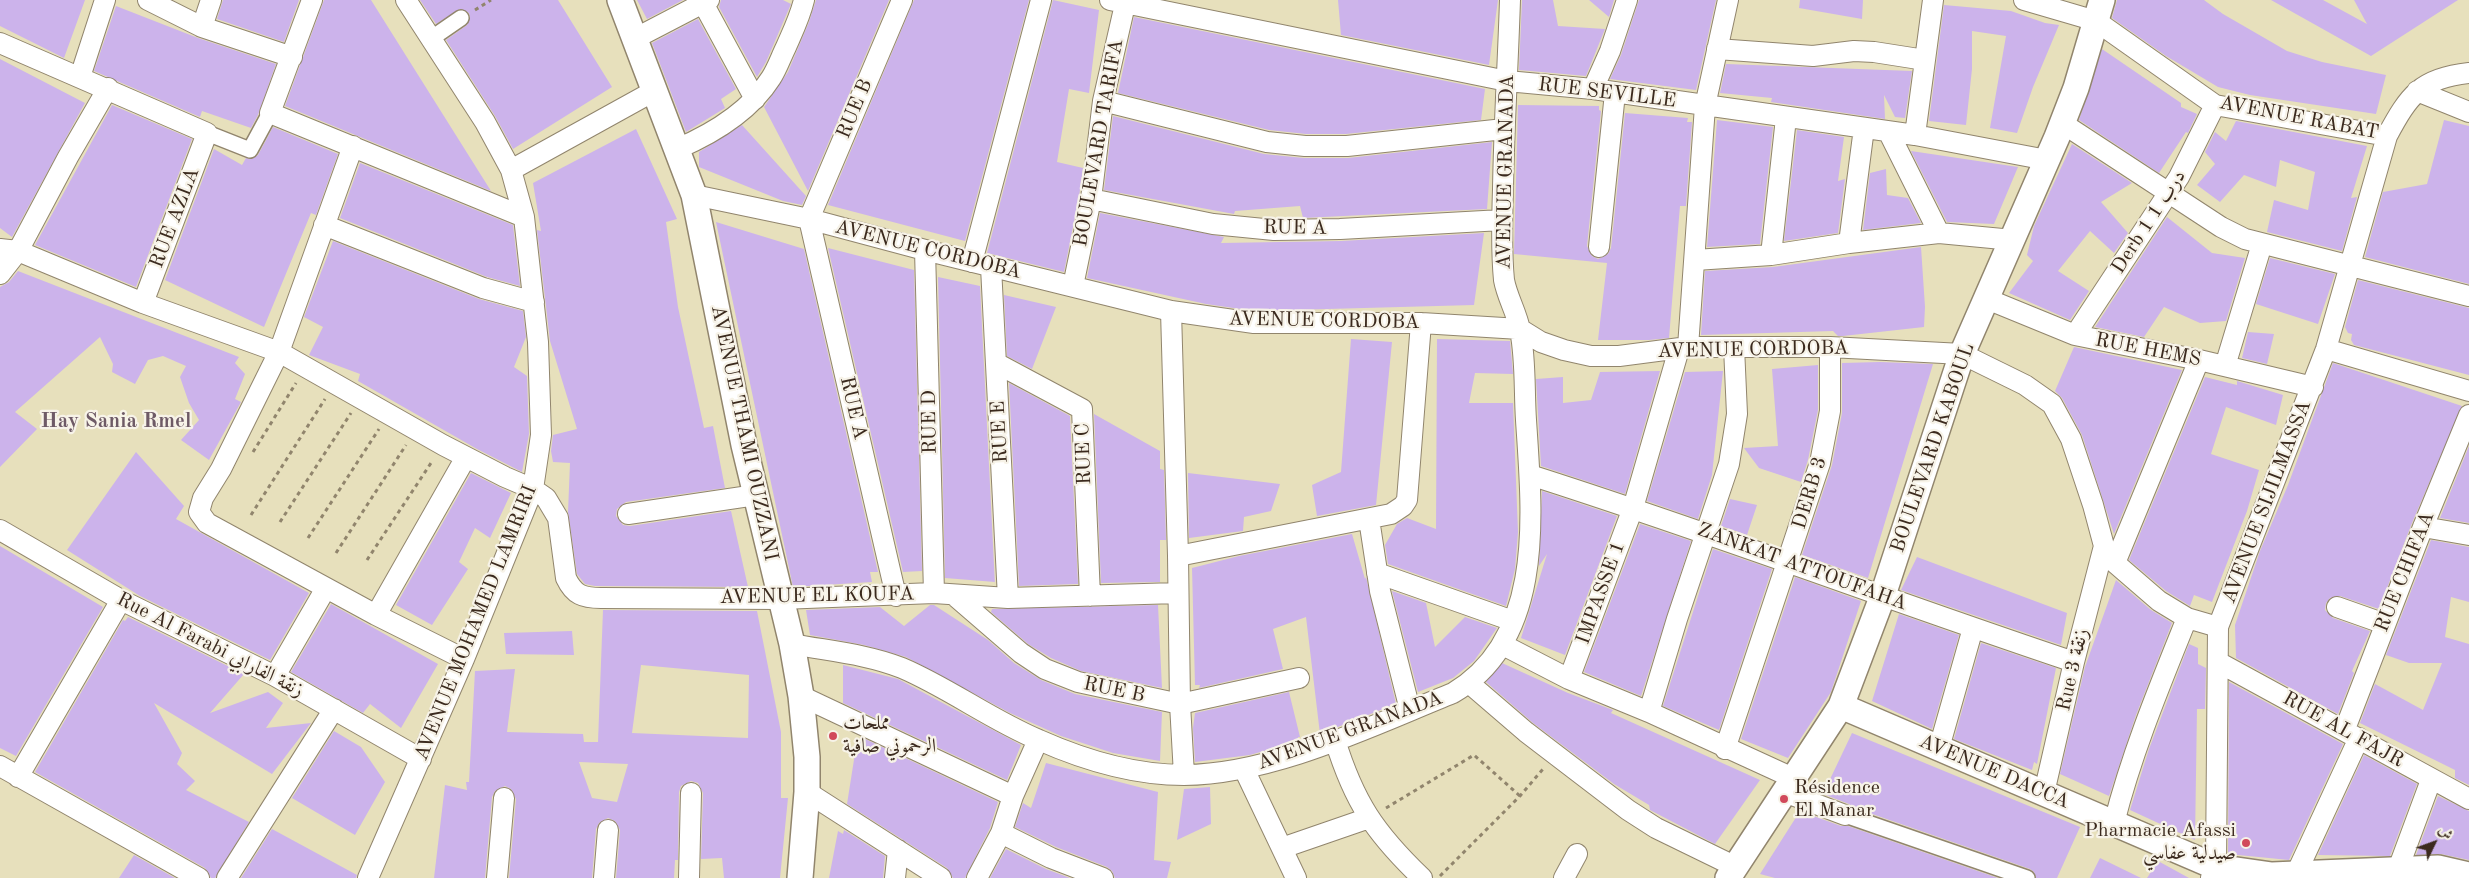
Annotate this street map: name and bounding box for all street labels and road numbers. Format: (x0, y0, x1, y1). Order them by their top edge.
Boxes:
street label: BOULEVARD TARIFA (1069, 37, 1129, 249)
street label: RUE SEVILLE (1537, 73, 1677, 113)
street label: AVENUE GRANADA (1492, 74, 1520, 270)
street label: RUE B (832, 76, 878, 142)
street label: AVENUE RABAT (2217, 91, 2381, 145)
street label: RUE AZLA (145, 164, 205, 272)
street label: Derb 1 درب 1 (2107, 166, 2191, 278)
street label: AVENUE CORDOBA (832, 215, 1024, 285)
street label: RUE A (1263, 215, 1327, 241)
street label: AVENUE THAMI OUZZANI (705, 303, 783, 563)
street label: AVENUE CORDOBA (1228, 307, 1420, 335)
street label: RUE HEMS (2093, 328, 2203, 372)
street label: AVENUE CORDOBA (1657, 336, 1849, 364)
street label: BOULEVARD KABOUL (1886, 340, 1980, 556)
street label: RUE A (834, 374, 872, 442)
street label: RUE D (917, 390, 943, 454)
street label: AVENUE SIJILMASSA (2217, 397, 2317, 607)
street label: RUE E (986, 400, 1014, 464)
street label: RUE C (1071, 423, 1097, 485)
street label: DERB 3 (1788, 454, 1832, 532)
street label: AVENUE MOHAMED LAMRIRI (410, 482, 542, 764)
street label: RUE CHIFAA (2370, 508, 2440, 636)
street label: ZANKAT ATTOUFAHA (1694, 518, 1910, 616)
street label: IMPASSE 1 (1571, 538, 1631, 648)
street label: AVENUE EL KOUFA (719, 582, 915, 610)
street label: Rue Al Farabi زنقة الفارابي (112, 587, 308, 703)
street label: Rue 3 زنقة (2052, 626, 2094, 714)
street label: RUE B (1081, 672, 1147, 708)
street label: AVENUE GRANADA (1254, 686, 1446, 776)
street label: RUE AL FAJR (2278, 687, 2408, 773)
street label: AVENUE DACCA (1915, 729, 2073, 815)

